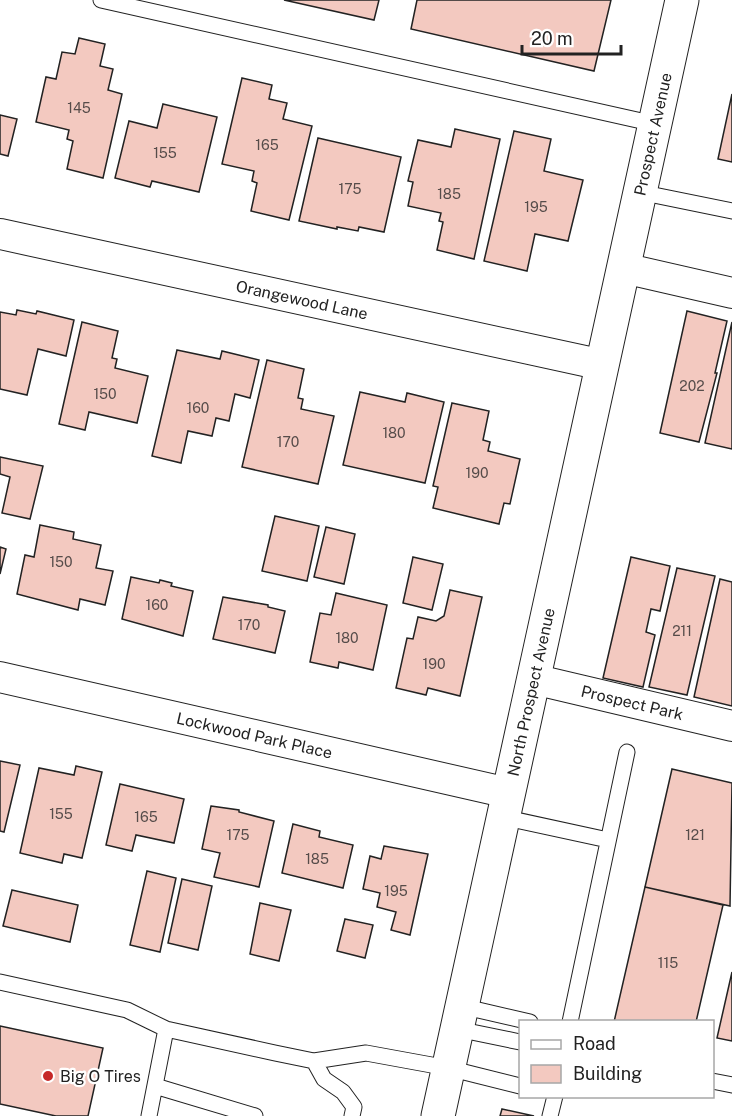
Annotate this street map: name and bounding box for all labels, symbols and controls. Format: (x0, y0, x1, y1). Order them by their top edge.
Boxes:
scale bar (522, 18, 621, 56)
text: 20 m (531, 28, 573, 49)
street label: Prospect Avenue (630, 71, 675, 198)
house number: 145 (67, 100, 91, 116)
house number: 165 (255, 137, 279, 153)
house number: 155 (153, 145, 177, 161)
house number: 175 (338, 181, 362, 197)
house number: 185 (437, 186, 461, 202)
house number: 195 (524, 199, 548, 215)
street label: Orangewood Lane (234, 276, 370, 323)
house number: 202 (679, 378, 705, 394)
house number: 150 (93, 386, 117, 402)
house number: 160 (187, 400, 209, 416)
house number: 180 (382, 425, 406, 441)
house number: 170 (277, 434, 299, 450)
house number: 190 (466, 465, 488, 481)
house number: 150 (49, 554, 73, 570)
house number: 160 (146, 597, 168, 613)
street label: North Prospect Avenue (503, 606, 558, 778)
house number: 170 (238, 617, 260, 633)
house number: 211 (672, 623, 692, 639)
house number: 180 (335, 630, 359, 646)
house number: 190 (423, 656, 445, 672)
street label: Prospect Park (579, 681, 685, 724)
street label: Lockwood Park Place (175, 708, 334, 762)
house number: 155 (49, 806, 73, 822)
house number: 165 (134, 809, 158, 825)
house number: 175 (226, 827, 250, 843)
house number: 121 (685, 827, 705, 843)
house number: 185 (305, 851, 329, 867)
house number: 195 (384, 883, 408, 899)
house number: 115 (658, 955, 678, 971)
legend (519, 1020, 714, 1098)
text: Road (573, 1033, 616, 1054)
text: Building (573, 1063, 642, 1084)
place label: Big O Tires (60, 1067, 141, 1086)
marker: Big O Tires (41, 1069, 55, 1083)

